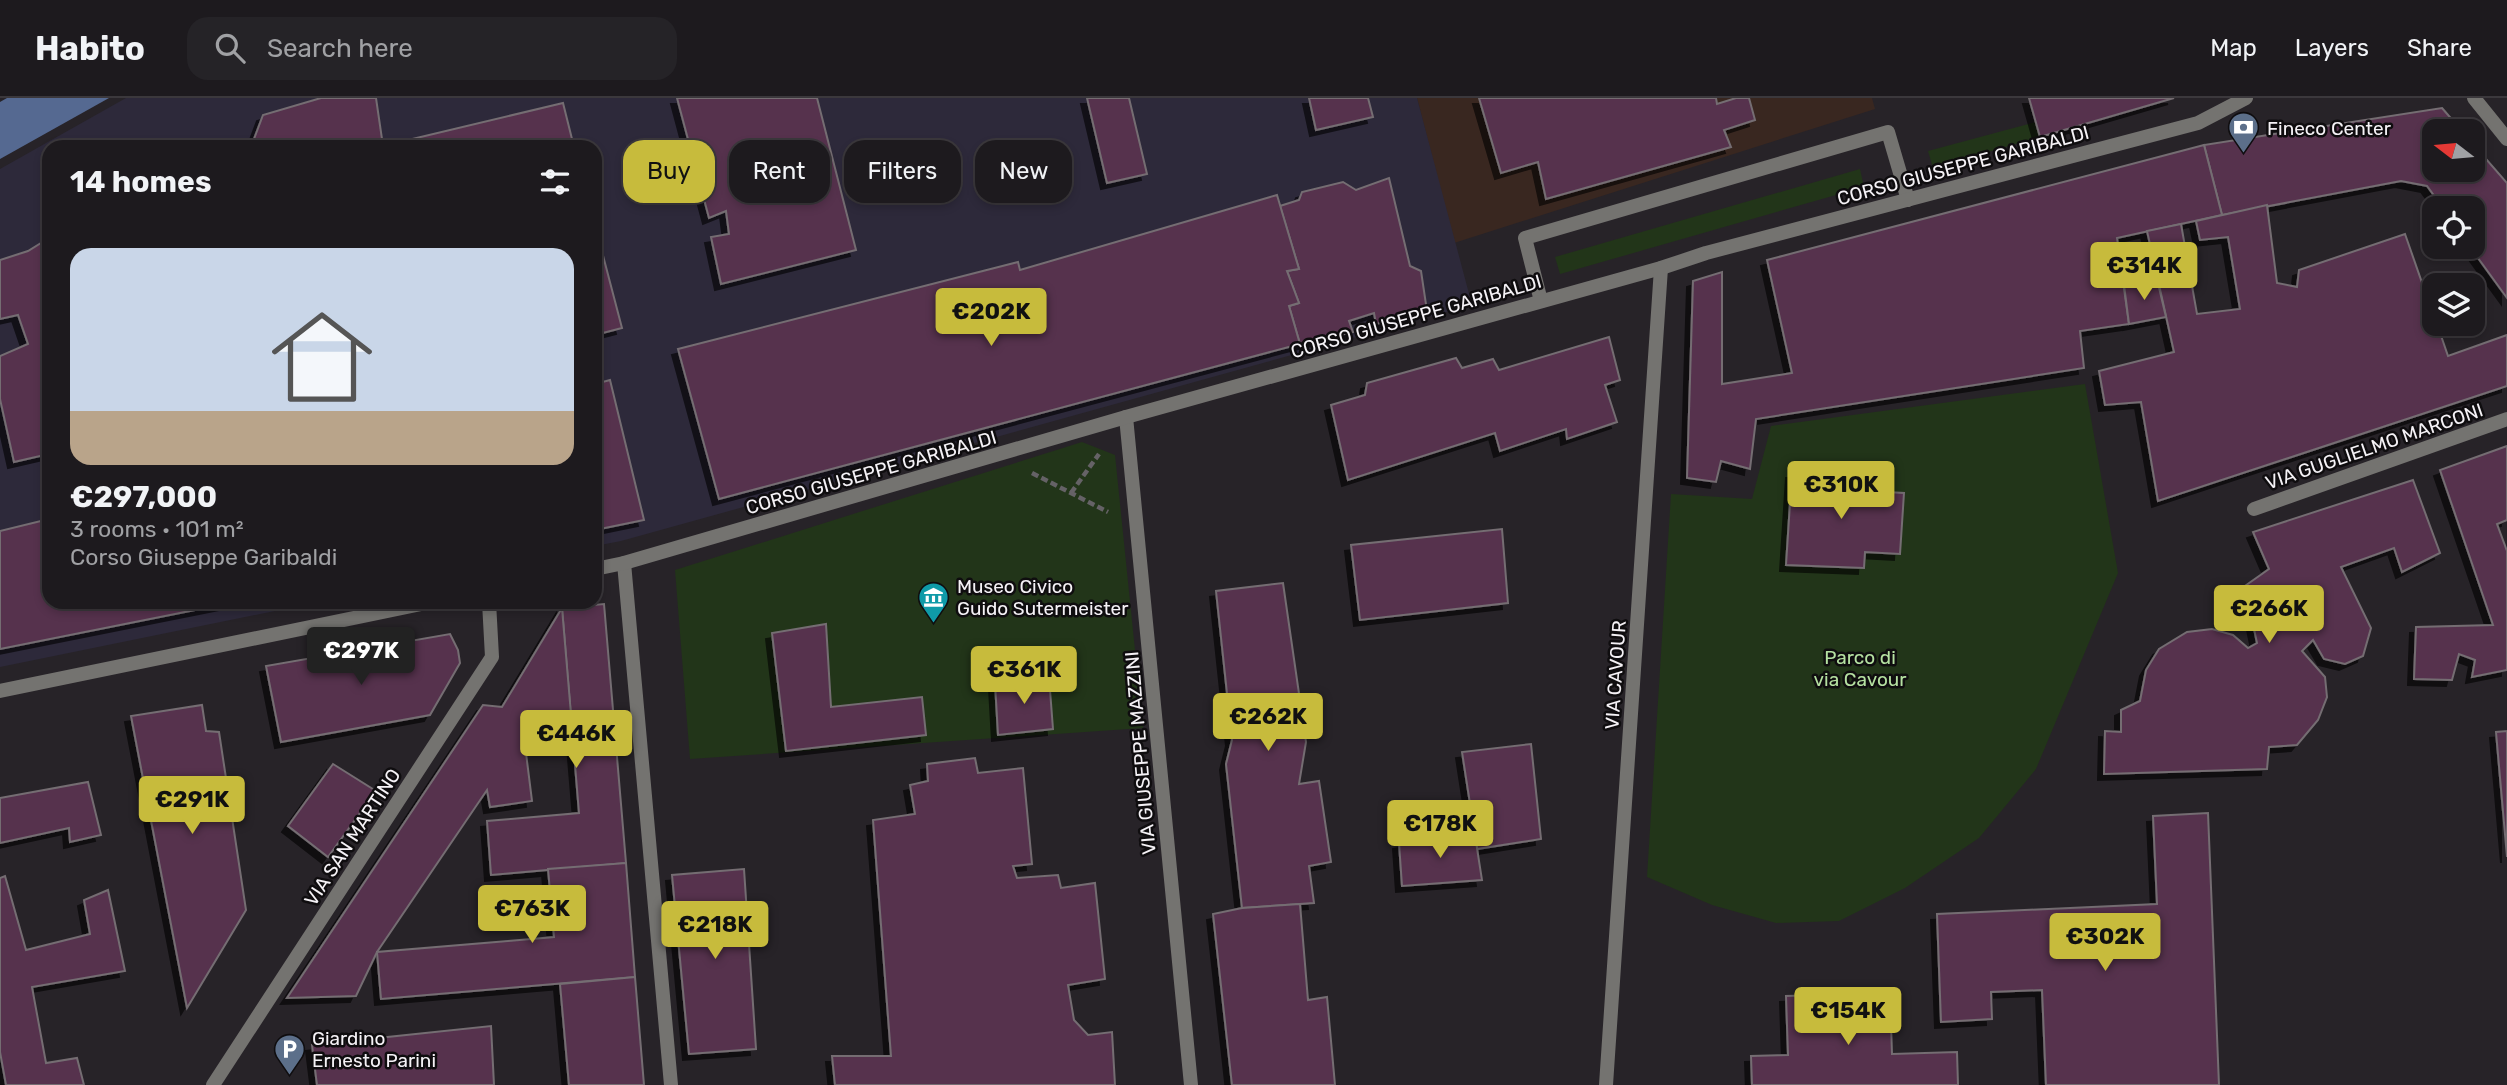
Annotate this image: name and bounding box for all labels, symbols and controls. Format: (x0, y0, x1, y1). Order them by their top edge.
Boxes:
search box (187, 17, 677, 80)
text: Habito (35, 29, 145, 68)
icon: search (211, 29, 249, 67)
text: Search here (267, 33, 413, 64)
text: Map (2210, 34, 2257, 62)
text: Layers (2295, 34, 2369, 62)
text: Share (2407, 34, 2472, 62)
bank icon: Fineco Center (2227, 111, 2261, 155)
place label: Fineco Center (2267, 117, 2392, 140)
north arrow (2422, 119, 2485, 182)
map controls (2422, 119, 2485, 336)
street label: CORSO GIUSEPPE GARIBALDI (1835, 121, 2092, 210)
chip: Buy (623, 140, 715, 203)
chip: Rent (729, 140, 830, 203)
chip: Filters (844, 140, 961, 203)
chip: New (975, 140, 1072, 203)
icon: filters (536, 163, 574, 201)
text: 14 homes (70, 164, 212, 200)
button: locate (2422, 196, 2485, 259)
pin: €314K (2095, 242, 2193, 302)
text: €314K (2106, 251, 2182, 279)
street label: CORSO GIUSEPPE GARIBALDI (1288, 270, 1544, 363)
button: layers (2422, 273, 2485, 336)
pin: €202K (942, 288, 1040, 348)
icon: home (259, 294, 385, 420)
text: €202K (952, 297, 1030, 325)
street label: VIA GUGLIELMO MARCONI (2262, 398, 2486, 495)
street label: CORSO GIUSEPPE GARIBALDI (743, 426, 999, 519)
pin: €310K (1792, 462, 1890, 521)
text: €310K (1803, 470, 1879, 498)
text: €297,000 (70, 479, 217, 515)
text: 3 rooms · 101 m² (70, 515, 244, 543)
text: Corso Giuseppe Garibaldi (70, 543, 337, 571)
place label: Museo Civico Guido Sutermeister (957, 575, 1129, 620)
museum icon: Museo Civico Guido Sutermeister (917, 580, 951, 624)
pin: €266K (2220, 586, 2318, 645)
text: €266K (2230, 594, 2308, 622)
street label: VIA CAVOUR (1600, 620, 1631, 730)
pin: €297K (312, 628, 410, 687)
text: €297K (323, 636, 399, 664)
pin: €361K (975, 646, 1073, 706)
park label: Parco di via Cavour (1814, 646, 1907, 691)
street label: VIA GIUSEPPE MAZZINI (1120, 650, 1161, 856)
text: €361K (987, 655, 1061, 683)
pin: €262K (1219, 694, 1317, 753)
text: €262K (1229, 702, 1307, 730)
pin: €446K (527, 710, 625, 770)
text: €446K (536, 719, 616, 747)
street label: VIA SAN MARTINO (299, 764, 405, 910)
pin: €291K (143, 776, 241, 836)
text: €291K (155, 785, 229, 813)
pin: €178K (1391, 800, 1489, 860)
text: €178K (1403, 809, 1477, 837)
pin: €763K (483, 886, 581, 945)
text: €763K (494, 894, 570, 922)
pin: €218K (666, 902, 764, 961)
text: €218K (677, 910, 753, 938)
pin: €302K (2056, 914, 2154, 973)
text: €302K (2065, 922, 2145, 950)
pin: €154K (1799, 988, 1897, 1047)
text: €154K (1810, 996, 1886, 1024)
place label: Giardino Ernesto Parini (312, 1027, 436, 1072)
parking icon: Giardino Ernesto Parini (272, 1032, 306, 1076)

